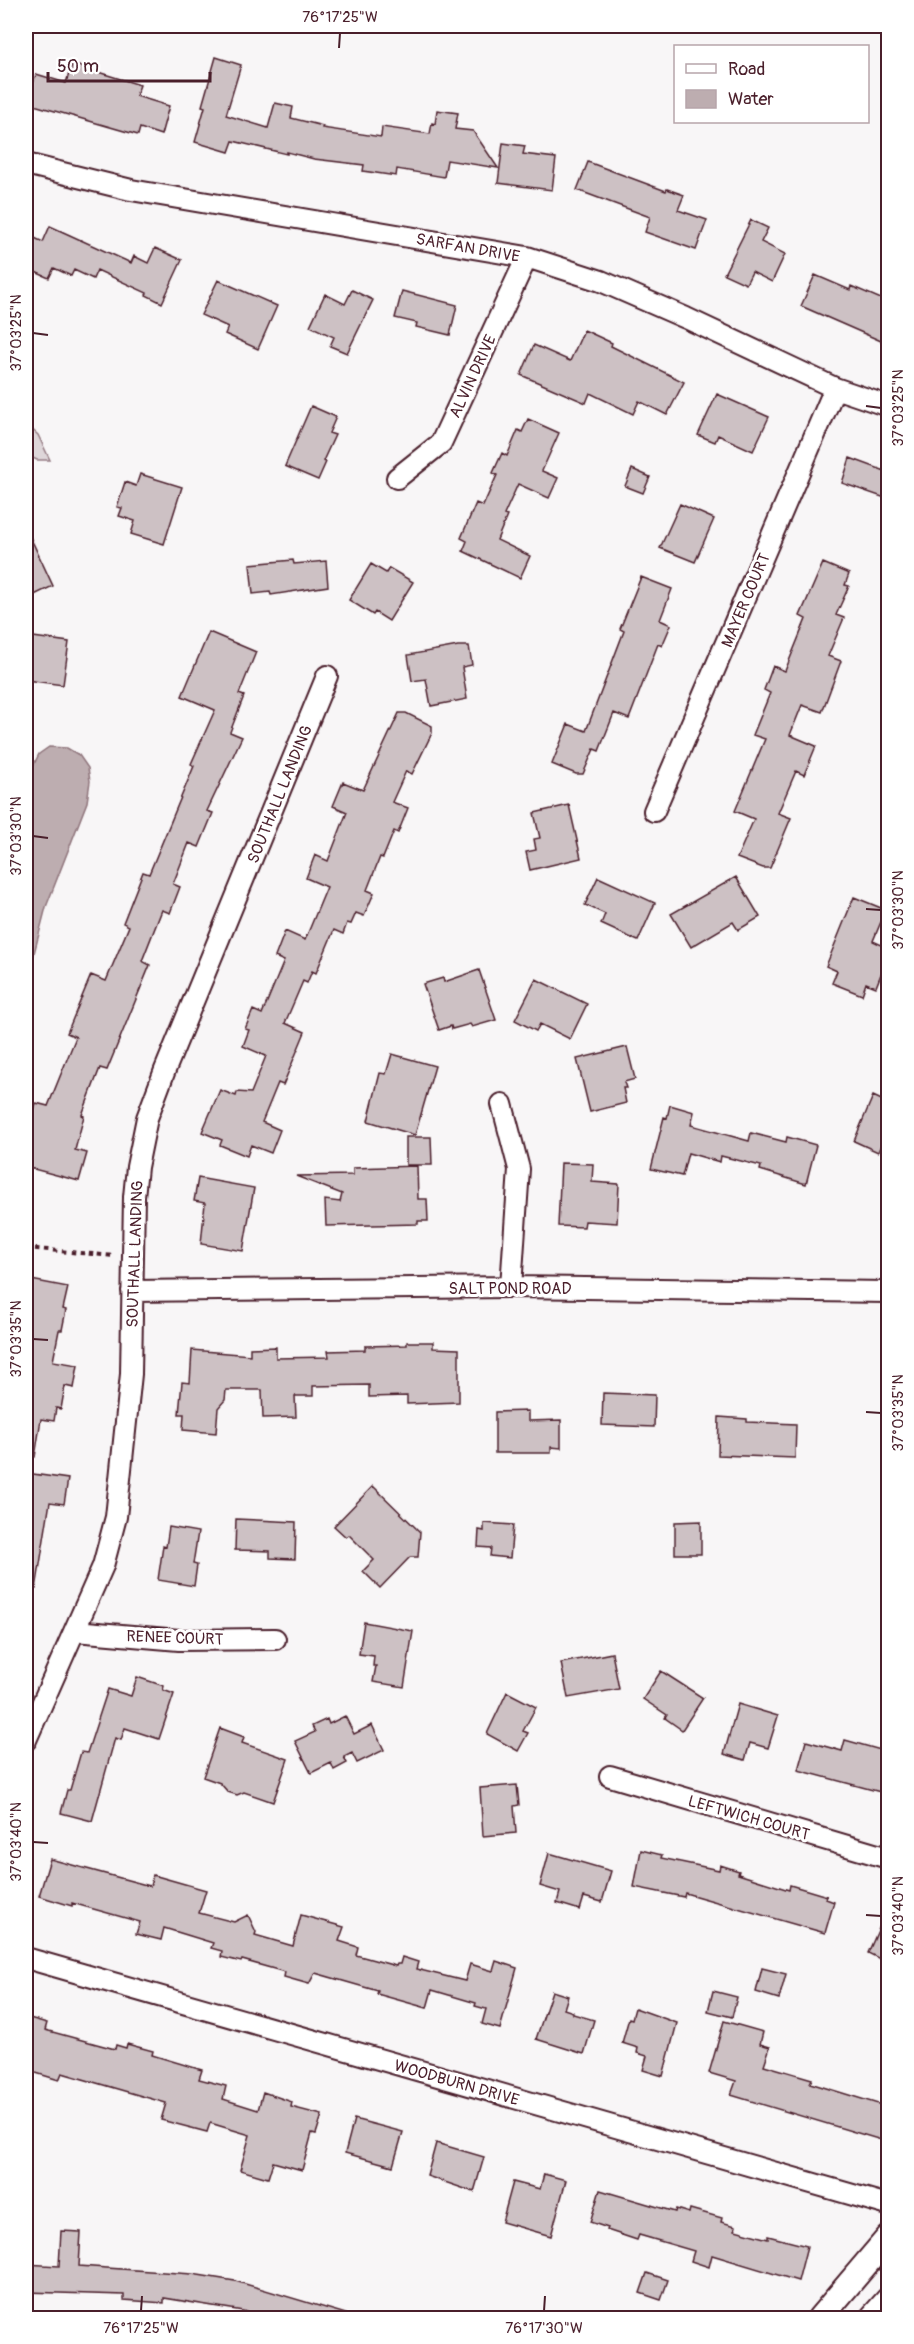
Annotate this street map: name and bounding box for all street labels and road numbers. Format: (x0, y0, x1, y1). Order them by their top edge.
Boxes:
street label: SARFAN DRIVE (414, 229, 521, 267)
street label: ALVIN DRIVE (445, 332, 501, 421)
street label: MAYER COURT (717, 550, 775, 651)
street label: SOUTHALL LANDING (243, 722, 317, 866)
street label: SOUTHALL LANDING (122, 1180, 148, 1328)
street label: SALT POND ROAD (449, 1279, 571, 1299)
street label: RENEE COURT (126, 1626, 224, 1650)
street label: LEFTWICH COURT (686, 1791, 812, 1845)
street label: WOODBURN DRIVE (392, 2056, 521, 2110)

